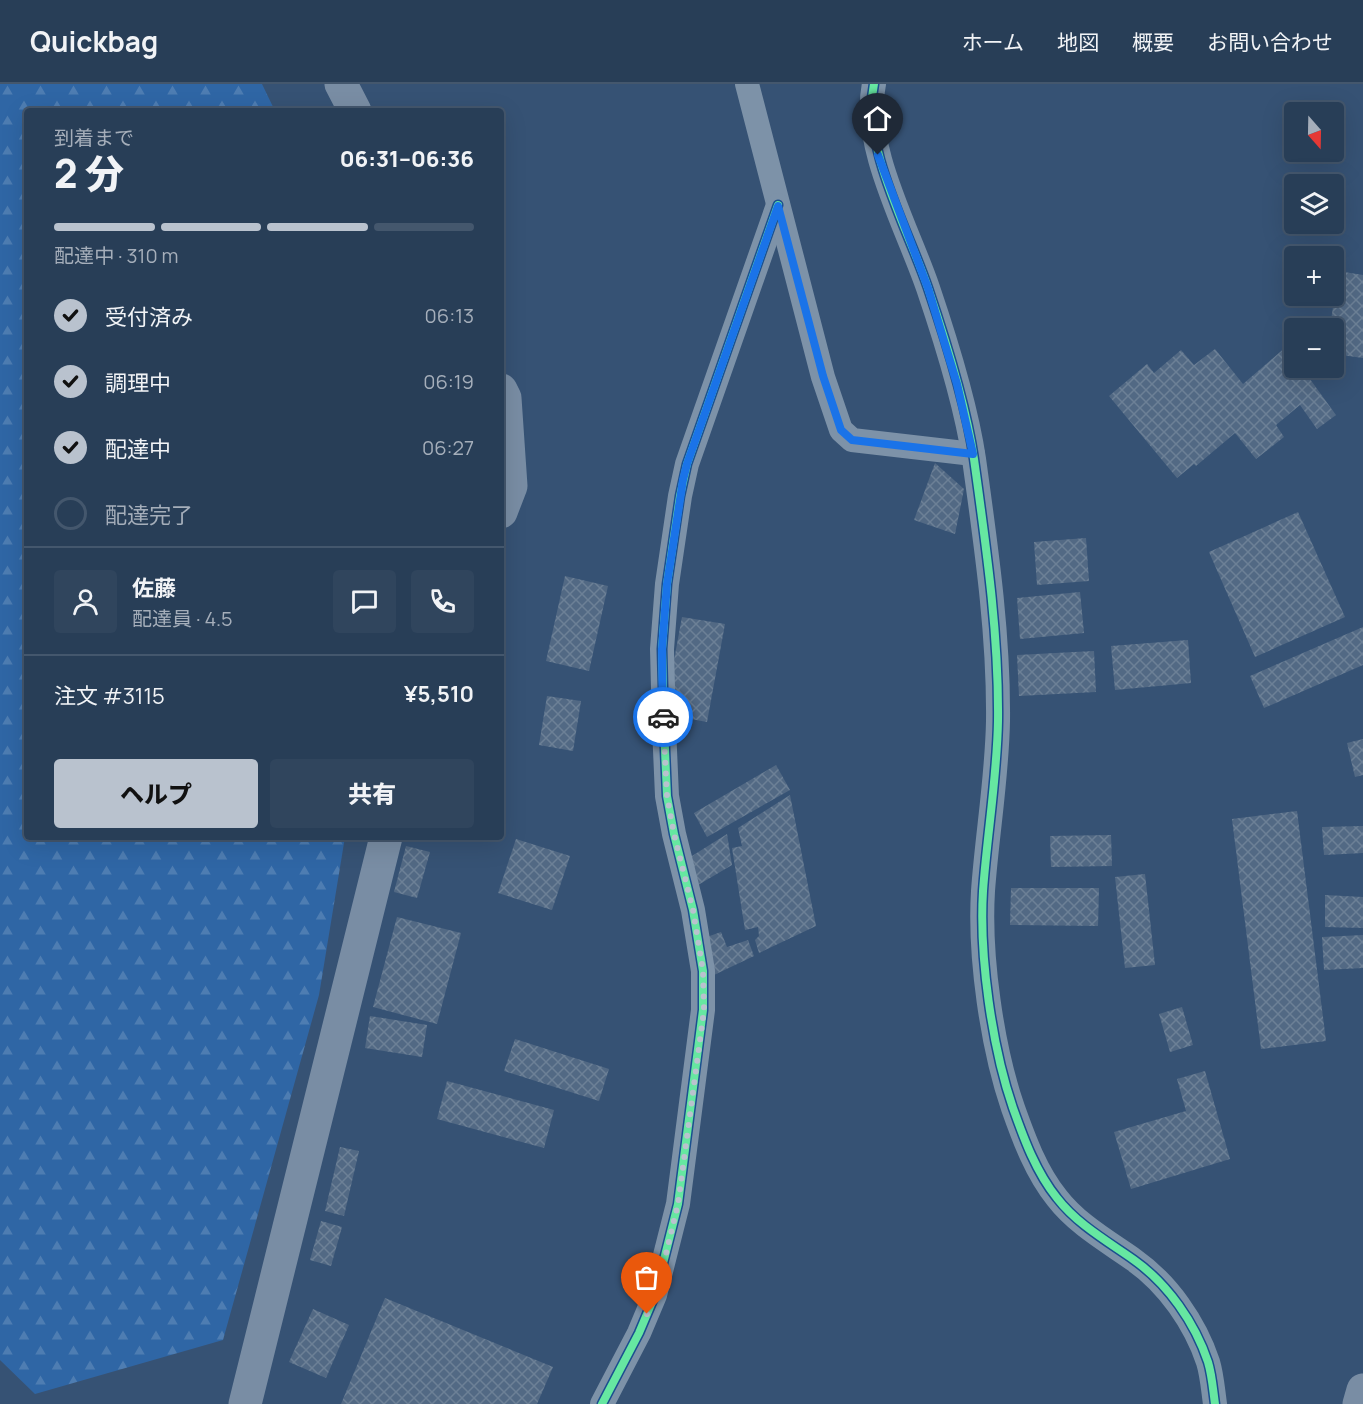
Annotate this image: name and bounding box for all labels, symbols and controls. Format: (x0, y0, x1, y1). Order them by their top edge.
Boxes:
text: Quickbag (30, 22, 158, 60)
text: ホーム (962, 28, 1024, 56)
text: 地図 (1057, 28, 1099, 56)
text: 概要 (1132, 28, 1174, 56)
text: お問い合わせ (1207, 28, 1333, 56)
pin (852, 93, 903, 155)
icon: home (861, 102, 894, 135)
north arrow (1284, 102, 1344, 162)
map controls (1284, 102, 1344, 378)
text: 到着まで (54, 124, 134, 151)
text: 06:31–06:36 (340, 144, 474, 174)
text: 2 分 (54, 146, 124, 200)
button: layers (1284, 174, 1344, 234)
text: 配達中 · 310 m (54, 242, 179, 269)
button: + (1284, 246, 1344, 306)
icon: check (54, 299, 87, 332)
text: 受付済み (105, 302, 193, 332)
text: 06:13 (425, 302, 474, 329)
button: − (1284, 318, 1344, 378)
icon: check (54, 365, 87, 398)
text: 調理中 (105, 368, 171, 398)
text: 06:19 (423, 368, 474, 395)
icon: check (54, 431, 87, 464)
text: 配達中 (105, 434, 171, 464)
text: 06:27 (422, 434, 474, 461)
text: 配達完了 (105, 500, 193, 530)
button: person (54, 570, 117, 633)
button: chat (333, 570, 396, 633)
button: phone (411, 570, 474, 633)
text: 佐藤 (132, 573, 176, 603)
text: 配達員 · 4.5 (132, 605, 233, 632)
text: ¥5,510 (404, 679, 474, 709)
text: 注文 #3115 (54, 681, 165, 711)
courier (633, 687, 693, 747)
icon: car (647, 701, 680, 734)
button: ヘルプ (54, 759, 258, 828)
button: 共有 (270, 759, 474, 828)
pin (621, 1252, 672, 1314)
icon: bag (630, 1261, 663, 1294)

